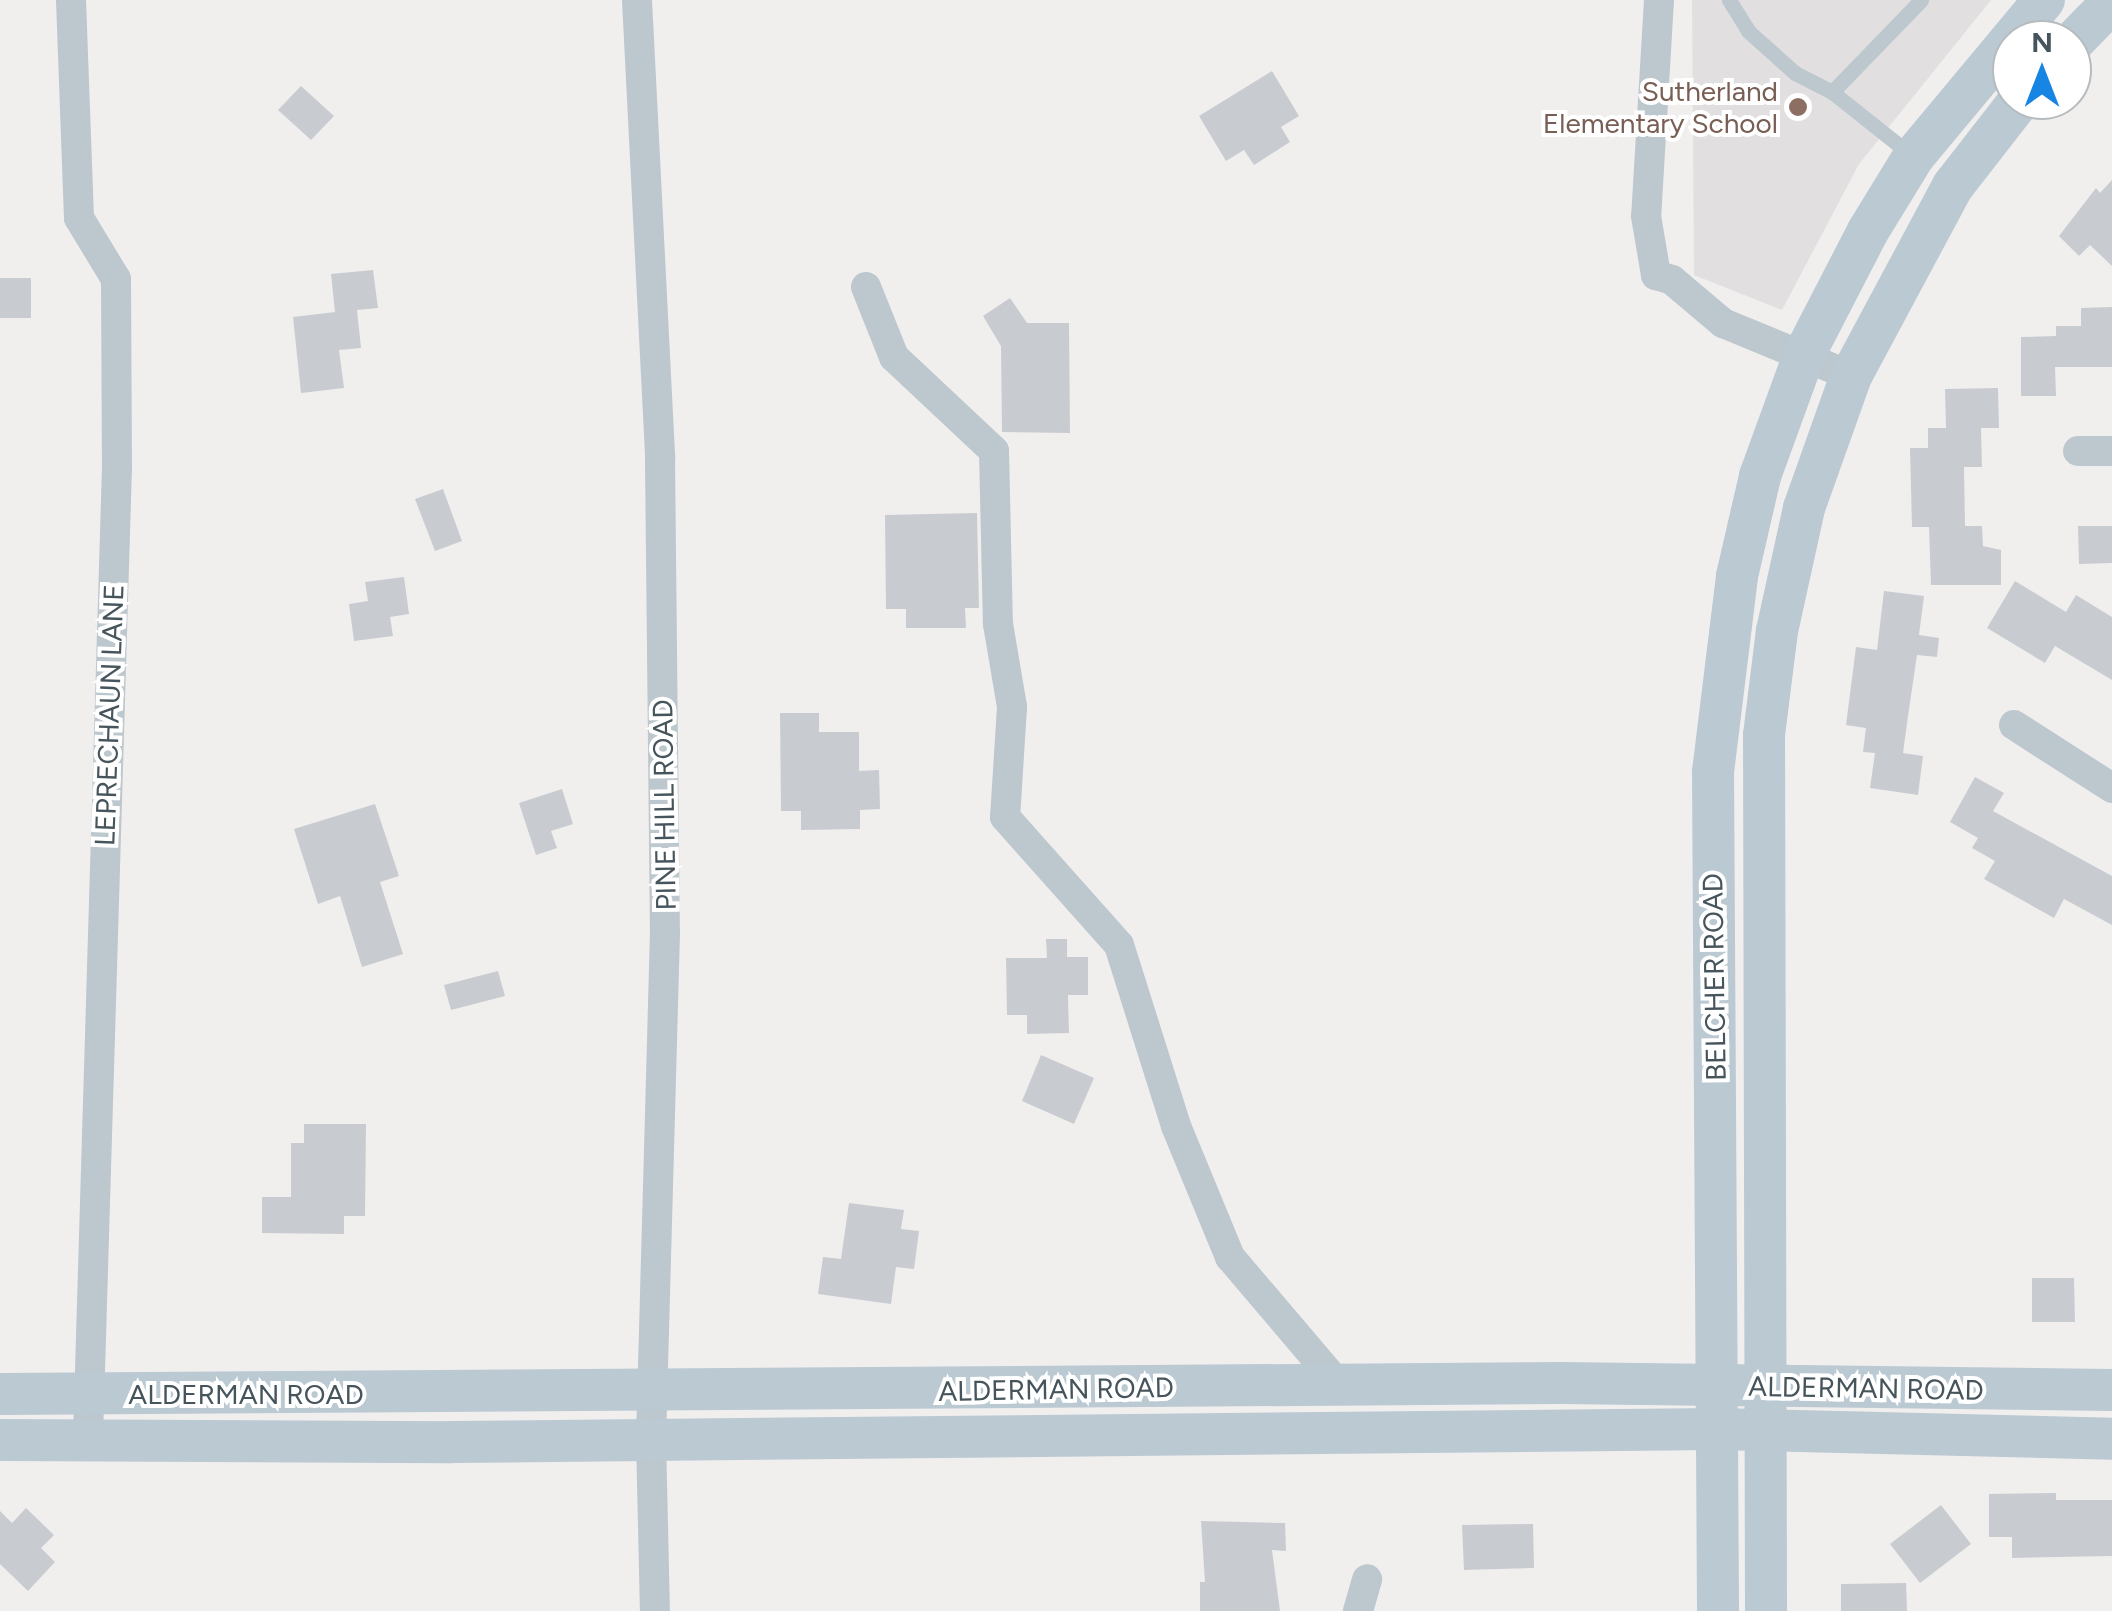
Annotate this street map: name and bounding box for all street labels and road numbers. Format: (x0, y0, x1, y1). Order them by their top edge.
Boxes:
street label: LEPRECHAUN LANE (88, 584, 130, 846)
street label: PINE HILL ROAD (645, 699, 683, 911)
street label: BELCHER ROAD (1695, 873, 1733, 1081)
street label: ALDERMAN ROAD (1748, 1369, 1984, 1407)
street label: ALDERMAN ROAD (938, 1370, 1174, 1408)
street label: ALDERMAN ROAD (128, 1377, 364, 1411)

